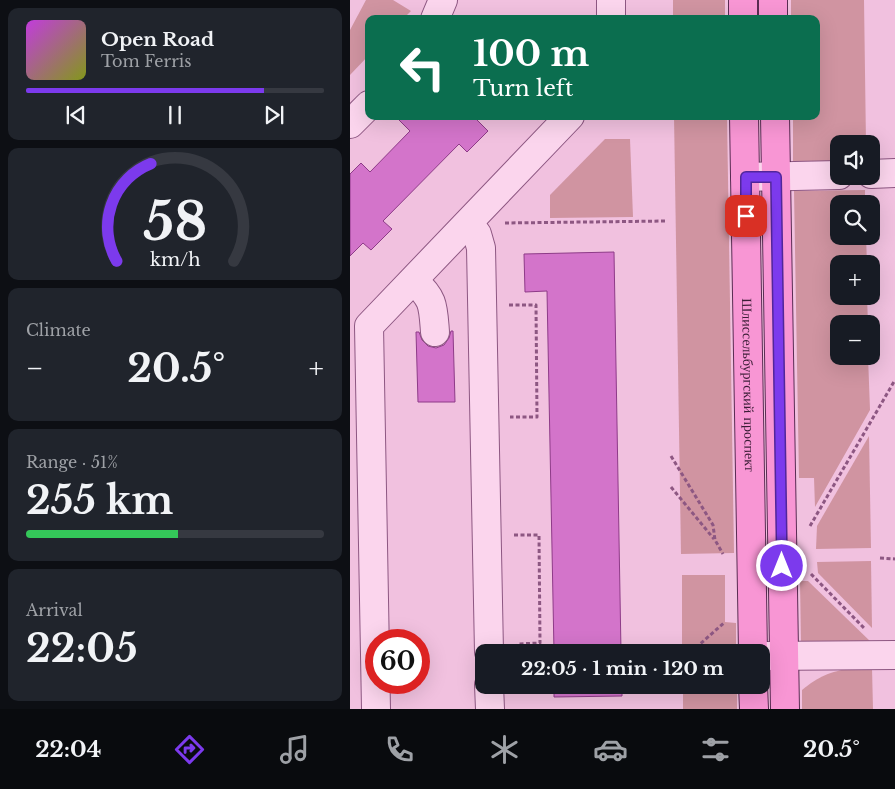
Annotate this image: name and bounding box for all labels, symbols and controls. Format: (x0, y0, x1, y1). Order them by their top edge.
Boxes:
text: Open Road (101, 28, 214, 51)
text: 100 m (473, 32, 589, 75)
icon: left (390, 35, 455, 100)
text: Tom Ferris (101, 51, 192, 71)
text: Turn left (473, 75, 573, 102)
icon: previous (62, 101, 90, 129)
icon: pause (161, 101, 189, 129)
icon: next (260, 101, 288, 129)
map controls (830, 135, 880, 365)
button: sound (830, 135, 880, 185)
text: 58 (143, 190, 207, 254)
pin (725, 195, 767, 237)
button: search (830, 195, 880, 245)
icon: arrive (732, 202, 760, 230)
text: km/h (150, 249, 200, 271)
button: + (830, 255, 880, 305)
street label: Шлиссельбургский проспект (738, 298, 759, 472)
button: − (830, 315, 880, 365)
text: Climate (26, 320, 91, 340)
text: 20.5° (127, 345, 225, 392)
text: − (26, 351, 44, 386)
text: + (309, 351, 324, 386)
text: Range · 51% (26, 452, 118, 472)
text: 255 km (26, 477, 173, 524)
position arrow (755, 539, 807, 591)
text: Arrival (26, 600, 83, 620)
text: 22:05 (26, 625, 138, 672)
speed limit sign: 60 (365, 629, 430, 694)
text: 22:05 · 1 min · 120 m (521, 657, 724, 680)
icon: directions (172, 732, 207, 767)
icon: music (277, 732, 312, 767)
icon: phone (382, 732, 417, 767)
icon: climate (487, 732, 522, 767)
icon: car (593, 732, 628, 767)
icon: filters (698, 732, 733, 767)
text: 22:04 (35, 736, 101, 763)
text: 20.5° (803, 736, 860, 763)

